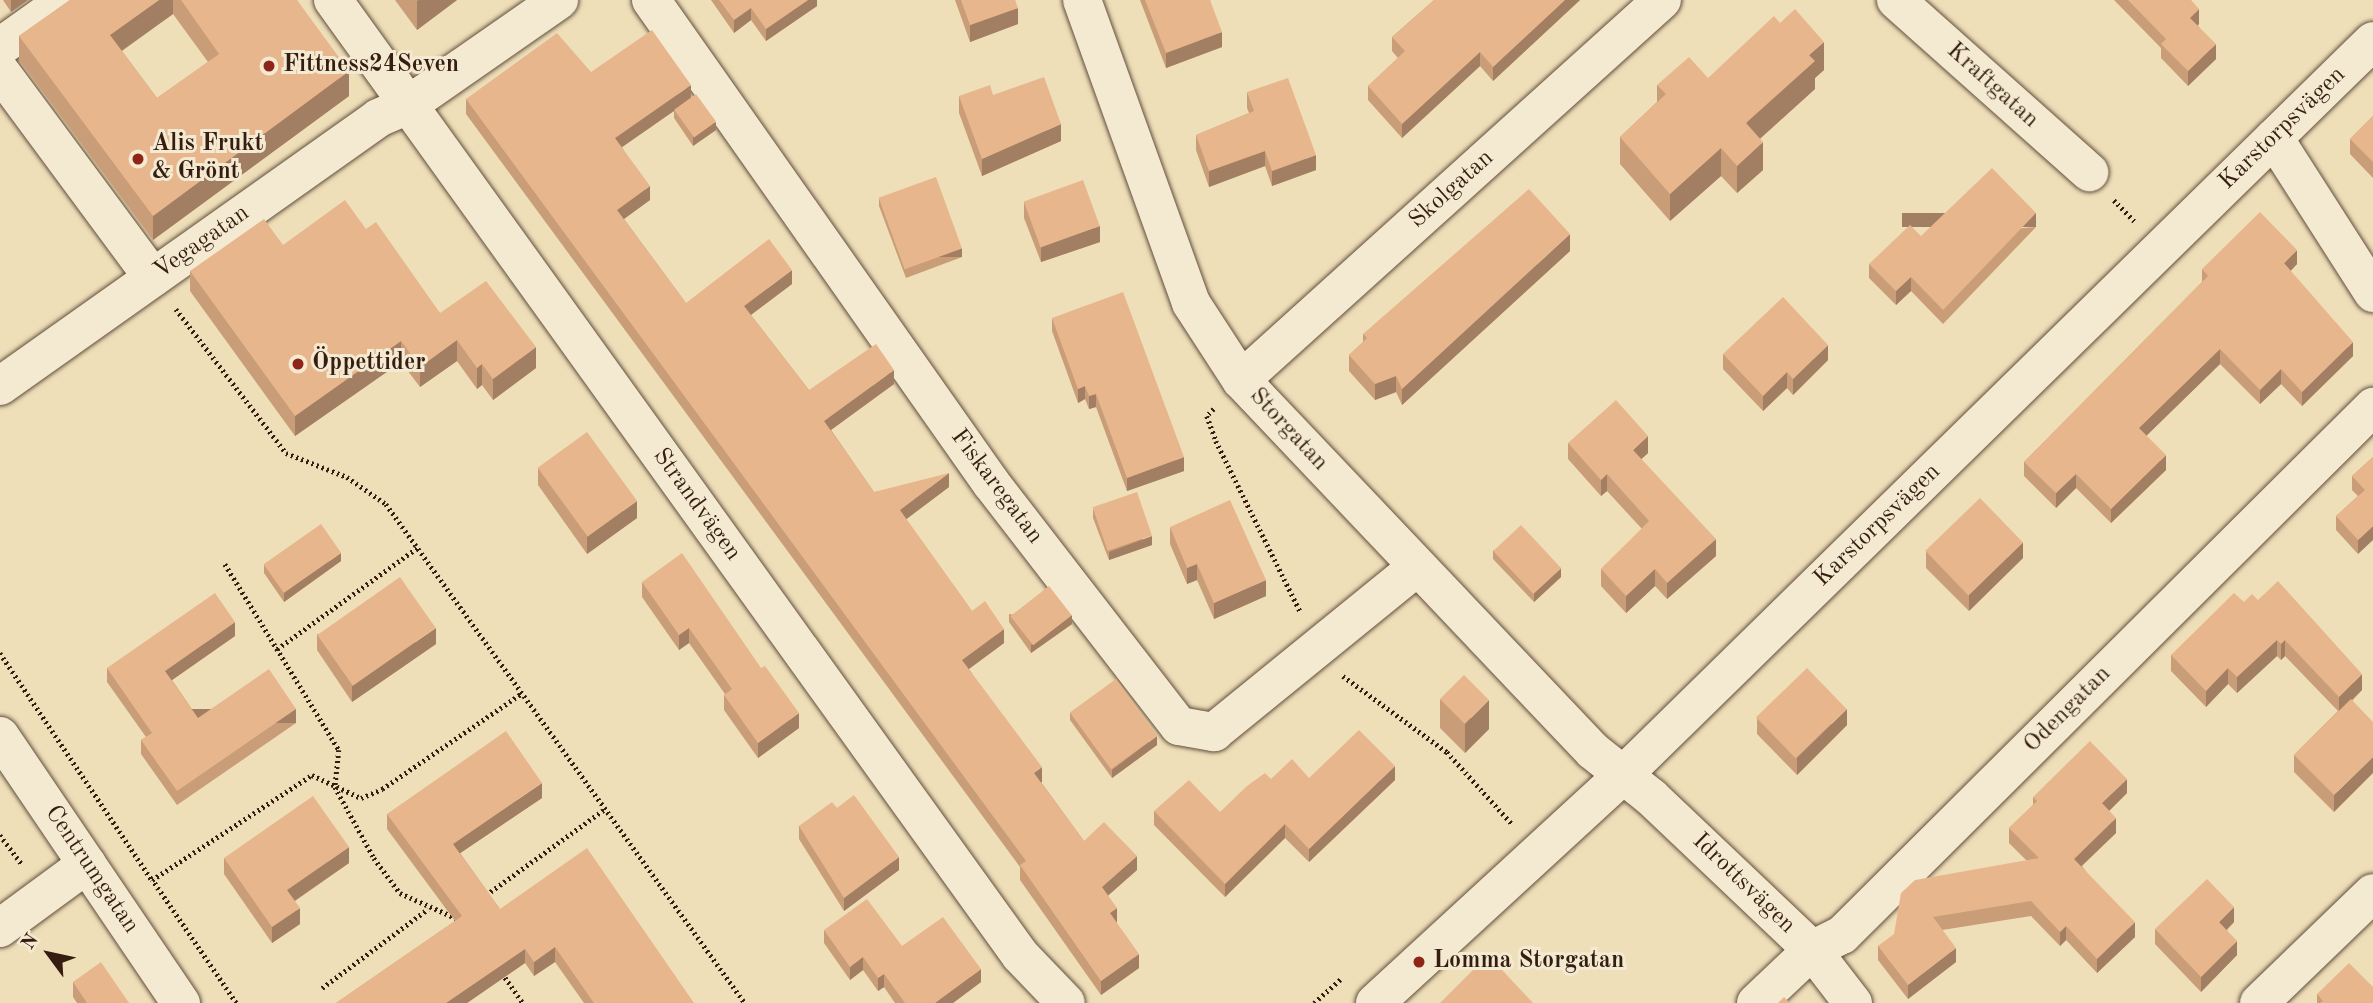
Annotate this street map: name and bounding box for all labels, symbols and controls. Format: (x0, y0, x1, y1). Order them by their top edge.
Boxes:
street label: Kraftgatan (1940, 37, 2044, 135)
place label: Fittness24Seven (283, 52, 459, 80)
marker: Fittness24Seven (261, 58, 277, 74)
street label: Karstorpsvägen (2214, 61, 2352, 197)
place label: Alis Frukt & Grönt (152, 131, 264, 187)
street label: Skolgatan (1404, 145, 1500, 235)
marker: Alis Frukt & Grönt (130, 151, 146, 167)
street label: Vegagatan (149, 200, 255, 286)
place label: Öppettider (312, 350, 426, 378)
marker: Öppettider (290, 356, 306, 372)
street label: Storgatan (1242, 382, 1334, 478)
street label: Fiskaregatan (943, 424, 1049, 550)
street label: Strandvägen (646, 443, 746, 567)
street label: Karstorpsvägen (1809, 458, 1947, 594)
street label: Odengatan (2018, 660, 2118, 760)
street label: Centrumgatan (38, 801, 144, 939)
street label: Idrottsvägen (1685, 828, 1801, 940)
north arrow (14, 919, 84, 989)
text: N (19, 931, 43, 954)
place label: Lomma Storgatan (1433, 948, 1624, 976)
marker: Lomma Storgatan (1411, 954, 1427, 970)

